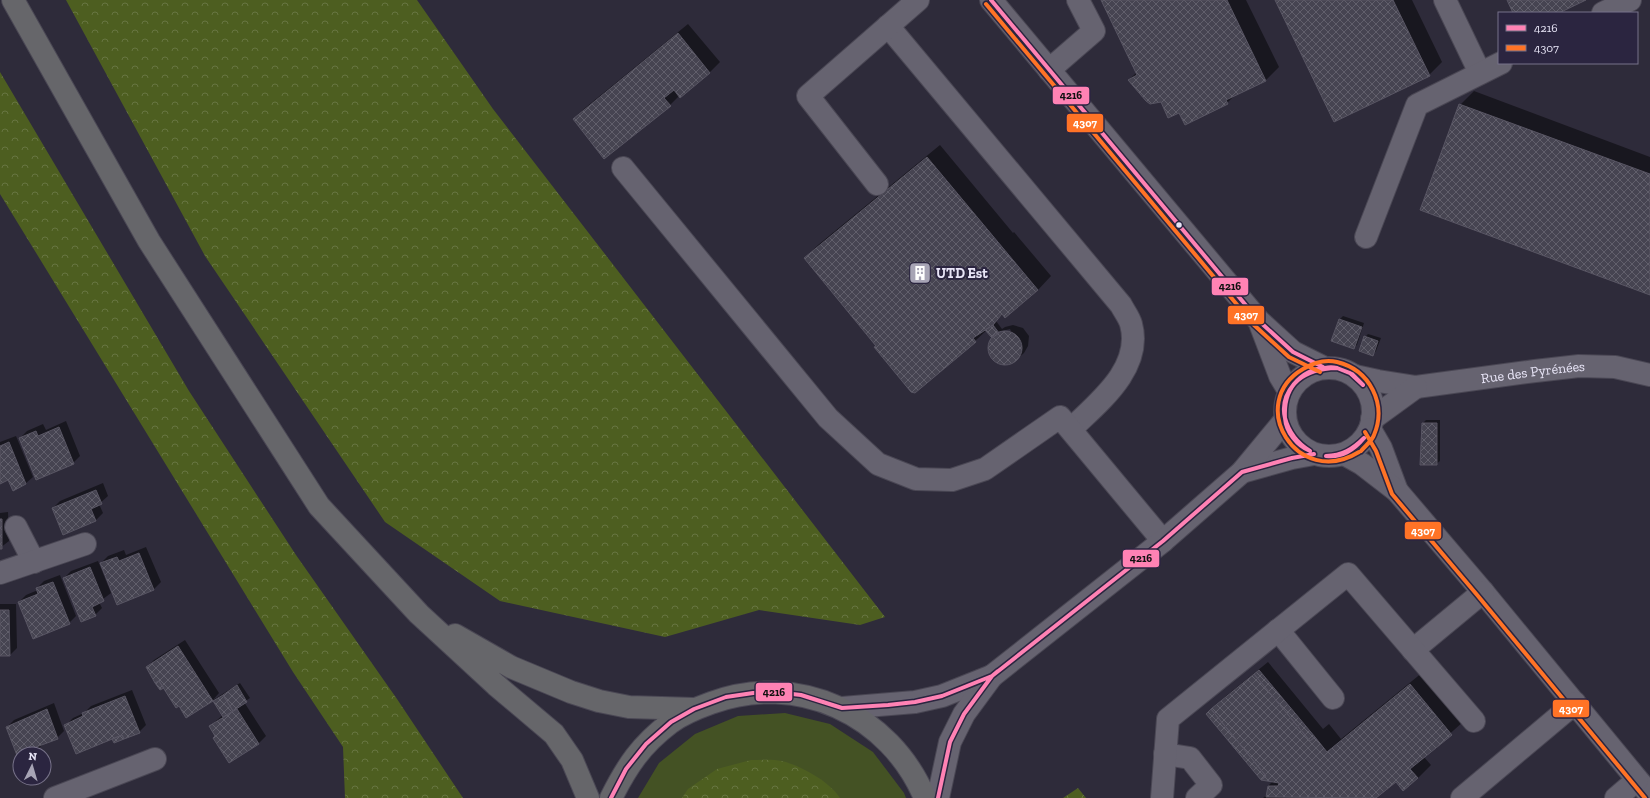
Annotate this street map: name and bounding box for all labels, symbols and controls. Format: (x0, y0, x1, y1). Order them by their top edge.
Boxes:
legend (1498, 12, 1638, 64)
text: 4216 (1534, 21, 1558, 35)
text: 4307 (1534, 41, 1559, 55)
line badge: 4216 (1052, 86, 1090, 105)
text: 4216 (1060, 89, 1082, 102)
line badge: 4307 (1066, 113, 1104, 133)
text: 4307 (1073, 117, 1098, 130)
unlabelled marker (1174, 220, 1184, 230)
building icon: UTD Est (907, 260, 933, 286)
place label: UTD Est (936, 265, 988, 282)
line badge: 4216 (1211, 277, 1249, 296)
text: 4216 (1219, 280, 1241, 293)
line badge: 4307 (1227, 305, 1265, 325)
text: 4307 (1234, 309, 1259, 322)
street label: Rue des Pyrénées (1480, 358, 1585, 387)
line badge: 4307 (1404, 521, 1442, 540)
text: 4307 (1411, 525, 1436, 538)
line badge: 4216 (1122, 549, 1160, 568)
text: 4216 (1130, 552, 1152, 565)
line badge: 4216 (755, 682, 793, 702)
text: 4216 (763, 686, 785, 699)
line badge: 4307 (1552, 699, 1590, 718)
text: 4307 (1559, 703, 1584, 716)
north arrow (12, 746, 52, 786)
text: N (28, 750, 38, 763)

